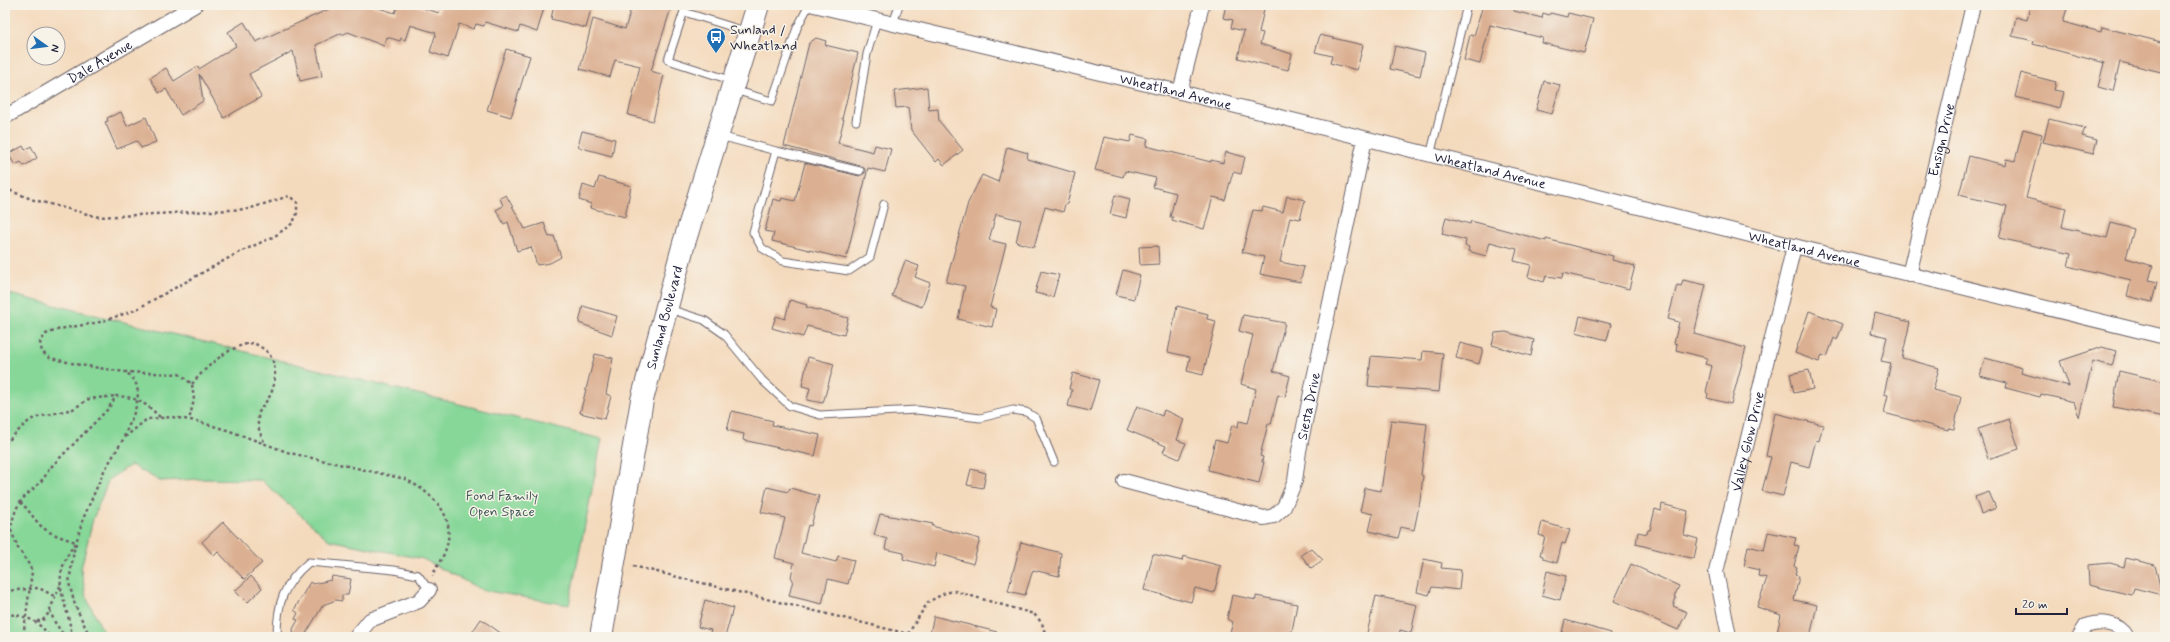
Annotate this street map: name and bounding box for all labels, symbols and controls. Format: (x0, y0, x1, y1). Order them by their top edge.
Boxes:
place label: Sunland / Wheatland (730, 21, 797, 55)
north arrow (26, 26, 66, 66)
bus stop icon: Sunland / Wheatland (705, 26, 727, 54)
street label: Dale Avenue (65, 36, 136, 88)
text: N (47, 43, 62, 53)
street label: Wheatland Avenue (1118, 70, 1234, 115)
street label: Ensign Drive (1925, 102, 1959, 178)
street label: Wheatland Avenue (1432, 148, 1548, 194)
street label: Wheatland Avenue (1746, 227, 1862, 272)
street label: Sunland Boulevard (643, 264, 688, 372)
street label: Siesta Drive (1294, 370, 1325, 442)
street label: Valley Glow Drive (1728, 390, 1769, 493)
park label: Fond Family Open Space (466, 487, 538, 521)
scale bar (2016, 590, 2067, 616)
text: 20 m (2022, 597, 2048, 613)

